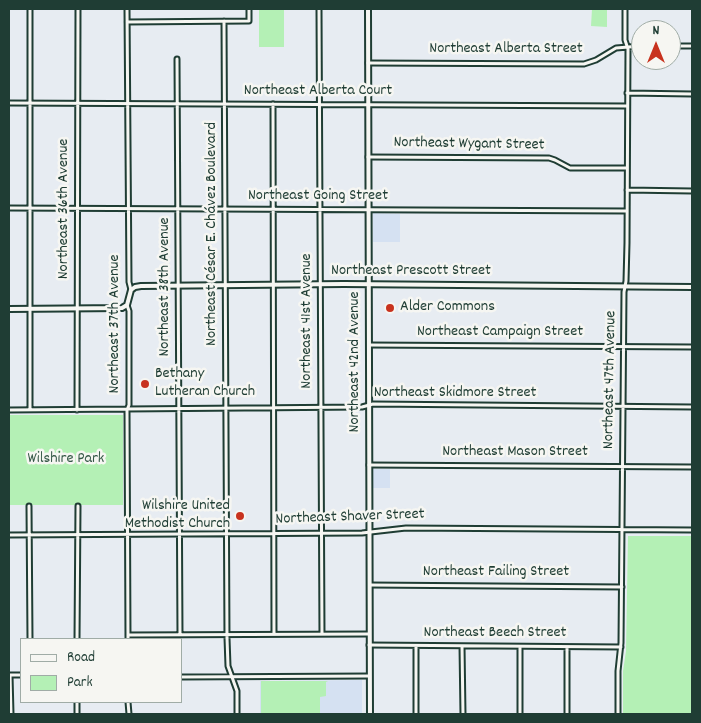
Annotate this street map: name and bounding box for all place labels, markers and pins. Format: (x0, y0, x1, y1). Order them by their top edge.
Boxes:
place label: Alder Commons (400, 298, 495, 318)
marker: Alder Commons (384, 302, 396, 314)
place label: Bethany Lutheran Church (155, 365, 255, 403)
marker: Bethany Lutheran Church (139, 378, 151, 390)
place label: Wilshire United Methodist Church (125, 497, 230, 535)
marker: Wilshire United Methodist Church (234, 510, 246, 522)

